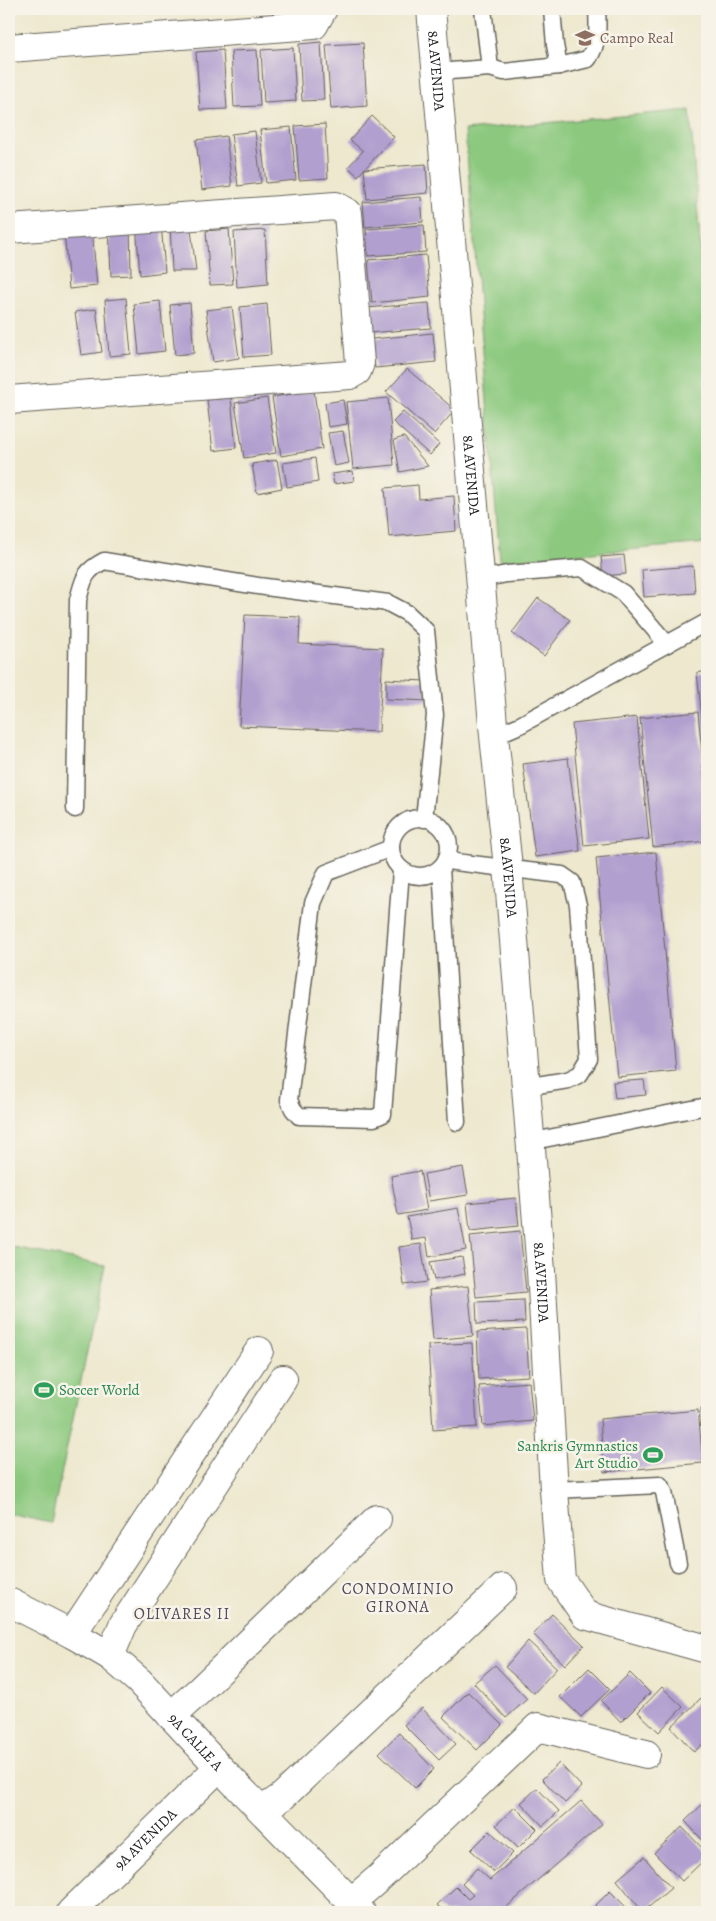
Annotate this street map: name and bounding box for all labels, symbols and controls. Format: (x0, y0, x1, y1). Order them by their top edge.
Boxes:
school or university icon: Campo Real (574, 27, 596, 49)
place label: Campo Real (600, 28, 674, 48)
street label: 8A AVENIDA (423, 30, 450, 112)
street label: 8A AVENIDA (458, 434, 485, 516)
street label: 8A AVENIDA (495, 836, 522, 919)
street label: 8A AVENIDA (529, 1241, 554, 1323)
sports icon: Soccer World (33, 1379, 55, 1401)
place label: Soccer World (59, 1380, 141, 1400)
place label: Sankris Gymnastics Art Studio (517, 1436, 638, 1473)
sports icon: Sankris Gymnastics Art Studio (642, 1444, 664, 1466)
district label: CONDOMINIO GIRONA (342, 1578, 454, 1618)
district label: OLIVARES II (134, 1603, 230, 1625)
street label: 9A CALLE A (164, 1709, 228, 1775)
street label: 9A AVENIDA (110, 1804, 181, 1874)

